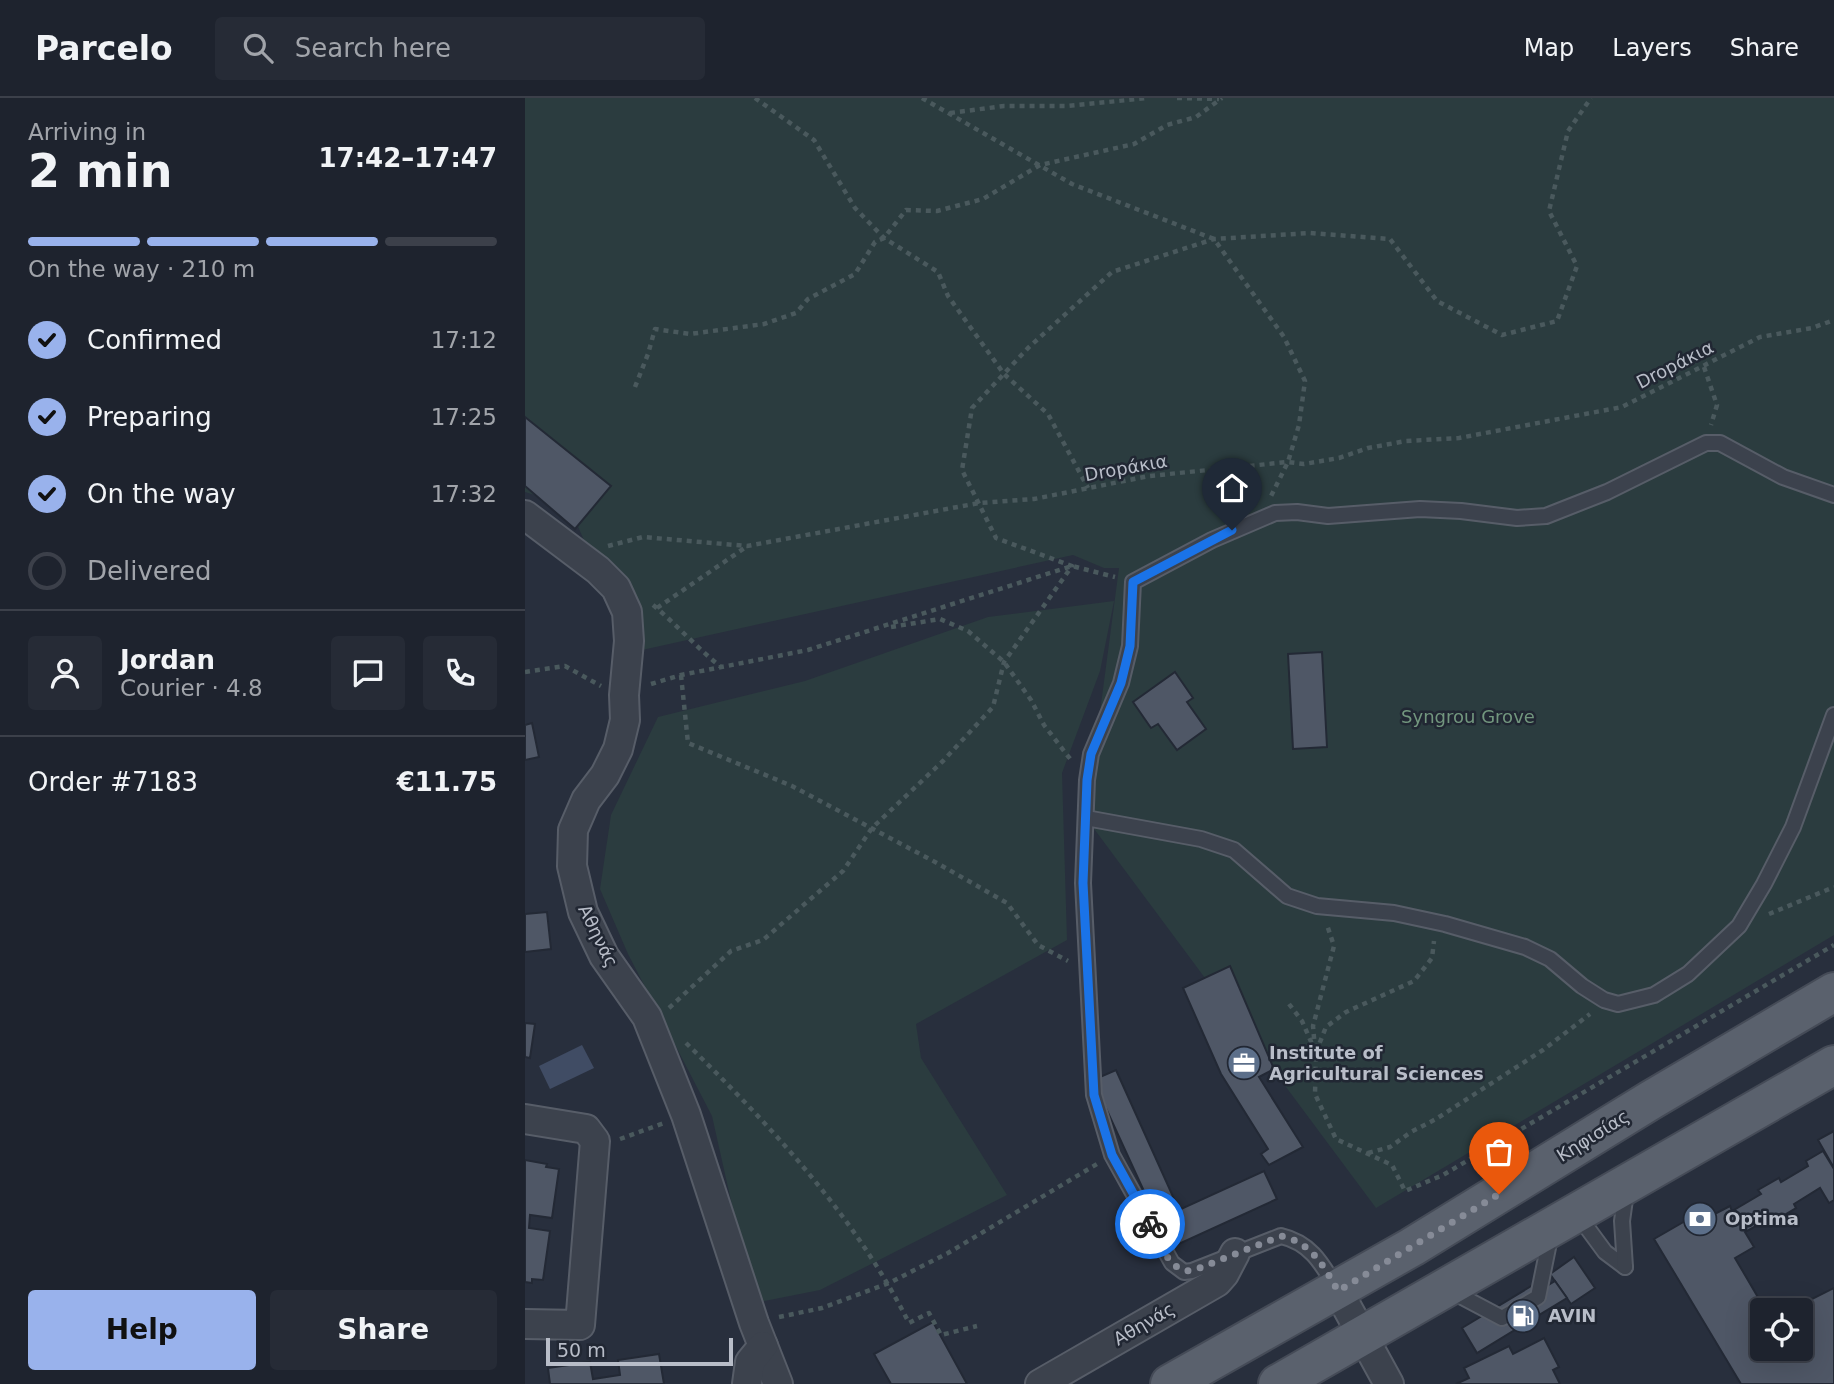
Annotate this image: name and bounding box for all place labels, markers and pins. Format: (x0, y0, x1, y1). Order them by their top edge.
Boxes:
pin (1202, 458, 1262, 530)
place label: Institute of Agricultural Sciences (1269, 1042, 1484, 1084)
office icon: Institute of Agricultural Sciences (1225, 1044, 1263, 1082)
pin (1469, 1122, 1529, 1194)
bank icon: Optima (1681, 1200, 1719, 1238)
place label: Optima (1725, 1208, 1799, 1229)
fuel station icon: AVIN (1504, 1297, 1542, 1335)
place label: AVIN (1548, 1305, 1596, 1326)

